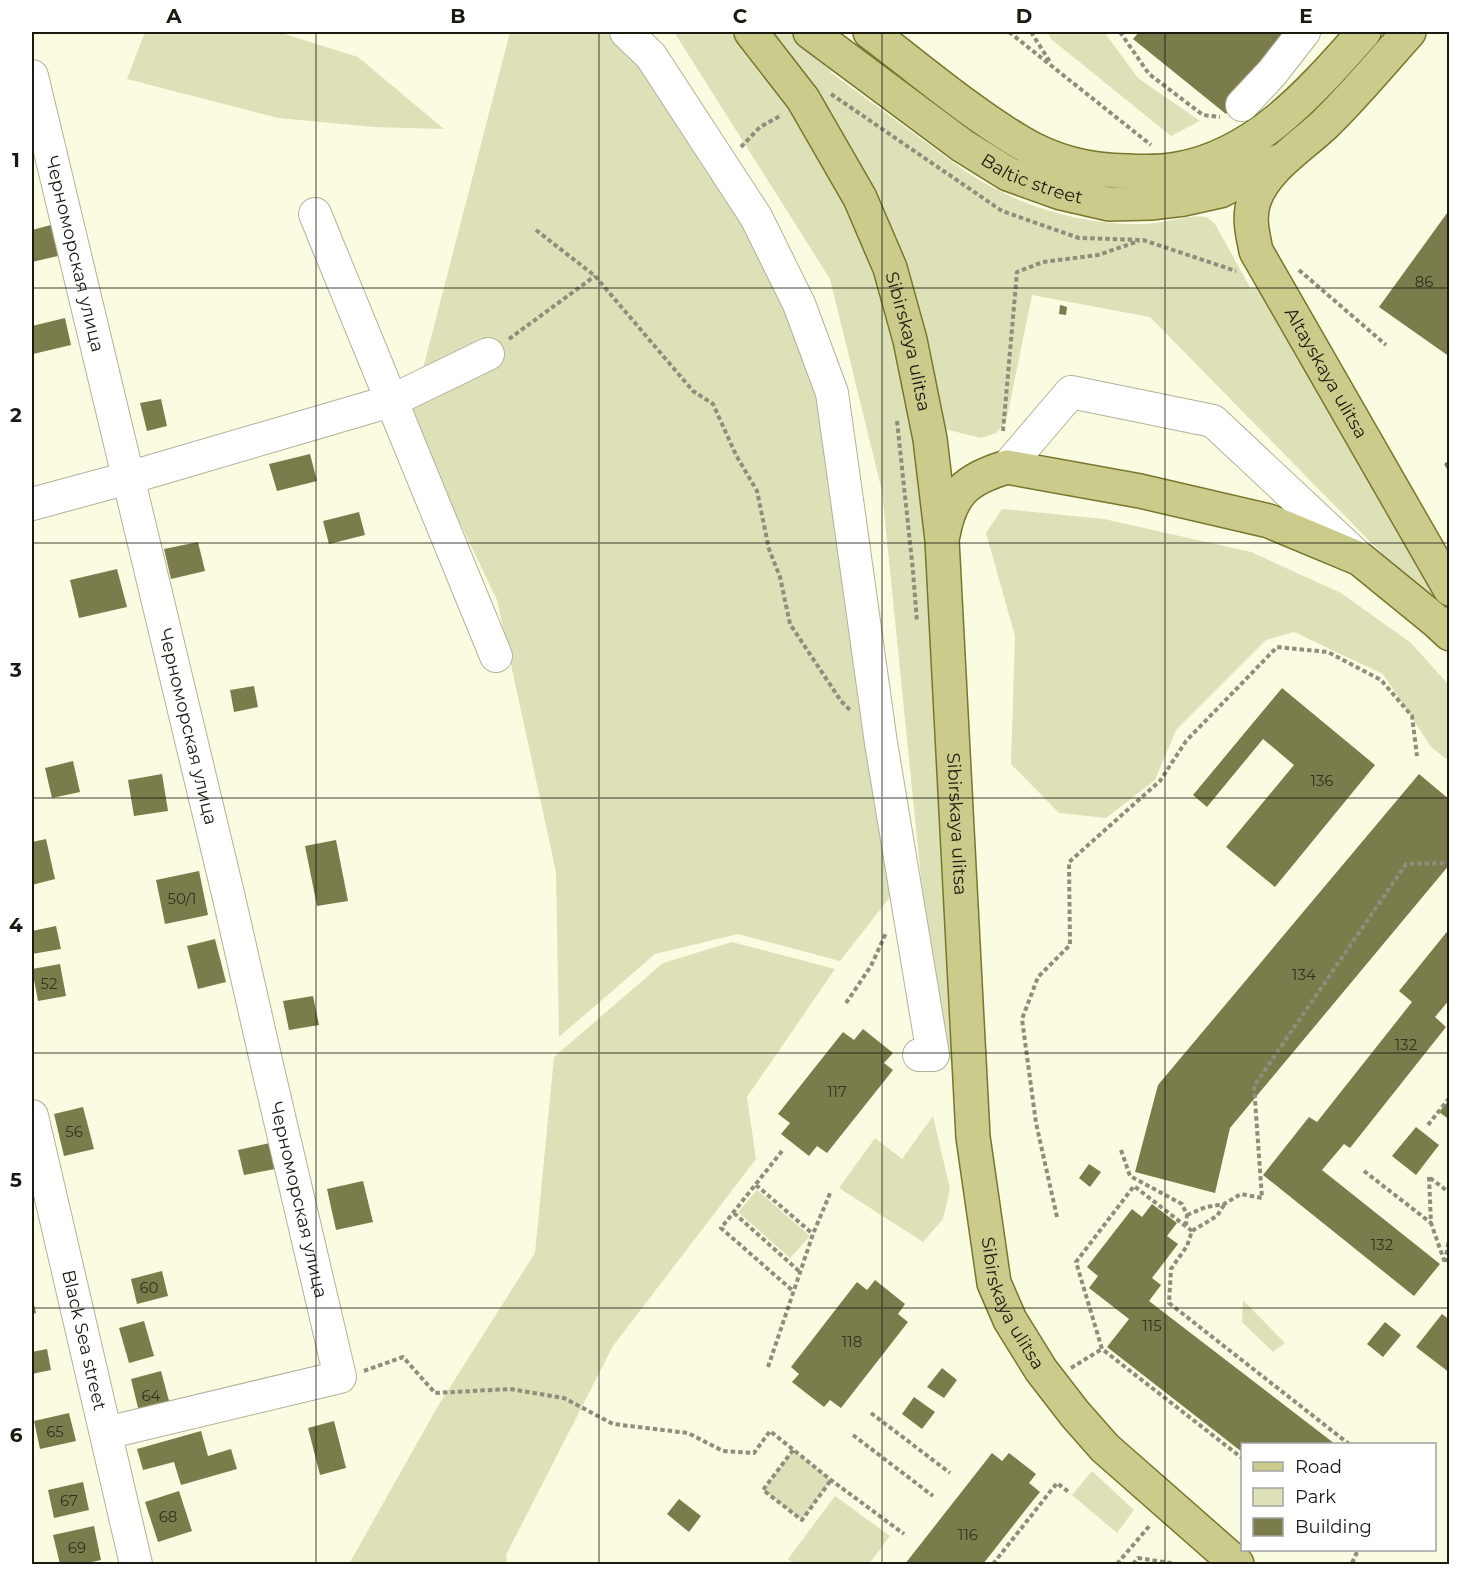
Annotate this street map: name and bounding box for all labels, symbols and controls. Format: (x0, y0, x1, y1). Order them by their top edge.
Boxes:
text: A (165, 4, 182, 28)
text: B (450, 4, 466, 28)
text: C (733, 4, 748, 28)
text: D (1016, 4, 1032, 28)
text: E (1299, 4, 1313, 28)
text: 1 (12, 148, 20, 172)
street label: Baltic street (977, 149, 1085, 209)
street label: Черноморская улица (41, 154, 109, 354)
street label: Sibirskaya ulitsa (881, 269, 935, 413)
house number: 86 (1415, 272, 1433, 291)
street label: Altayskaya ulitsa (1280, 304, 1372, 442)
text: 2 (10, 403, 22, 427)
street label: Черноморская улица (154, 626, 222, 827)
text: 3 (9, 658, 22, 682)
street label: Sibirskaya ulitsa (942, 752, 971, 896)
house number: 136 (1310, 771, 1334, 790)
house number: 50/1 (167, 889, 197, 908)
text: 4 (9, 913, 23, 937)
house number: 134 (1292, 965, 1316, 984)
house number: 52 (41, 974, 57, 993)
house number: 132 (1395, 1035, 1417, 1054)
house number: 117 (827, 1082, 847, 1101)
street label: Черноморская улица (265, 1100, 332, 1300)
house number: 56 (65, 1122, 83, 1141)
text: 5 (10, 1168, 22, 1192)
street label: Sibirskaya ulitsa (977, 1235, 1049, 1374)
house number: 132 (1371, 1235, 1393, 1254)
street label: Black Sea street (57, 1268, 111, 1413)
house number: 60 (139, 1278, 159, 1297)
house number: 115 (1142, 1316, 1162, 1335)
house number: 118 (842, 1332, 862, 1351)
house number: 64 (141, 1386, 161, 1405)
house number: 65 (46, 1422, 64, 1441)
text: 6 (10, 1423, 23, 1447)
legend (1241, 1443, 1436, 1551)
text: Road (1295, 1456, 1342, 1478)
text: Park (1295, 1486, 1336, 1508)
house number: 67 (60, 1491, 78, 1510)
house number: 68 (159, 1507, 177, 1526)
text: Building (1295, 1516, 1372, 1538)
house number: 116 (958, 1525, 978, 1544)
house number: 69 (68, 1538, 86, 1557)

